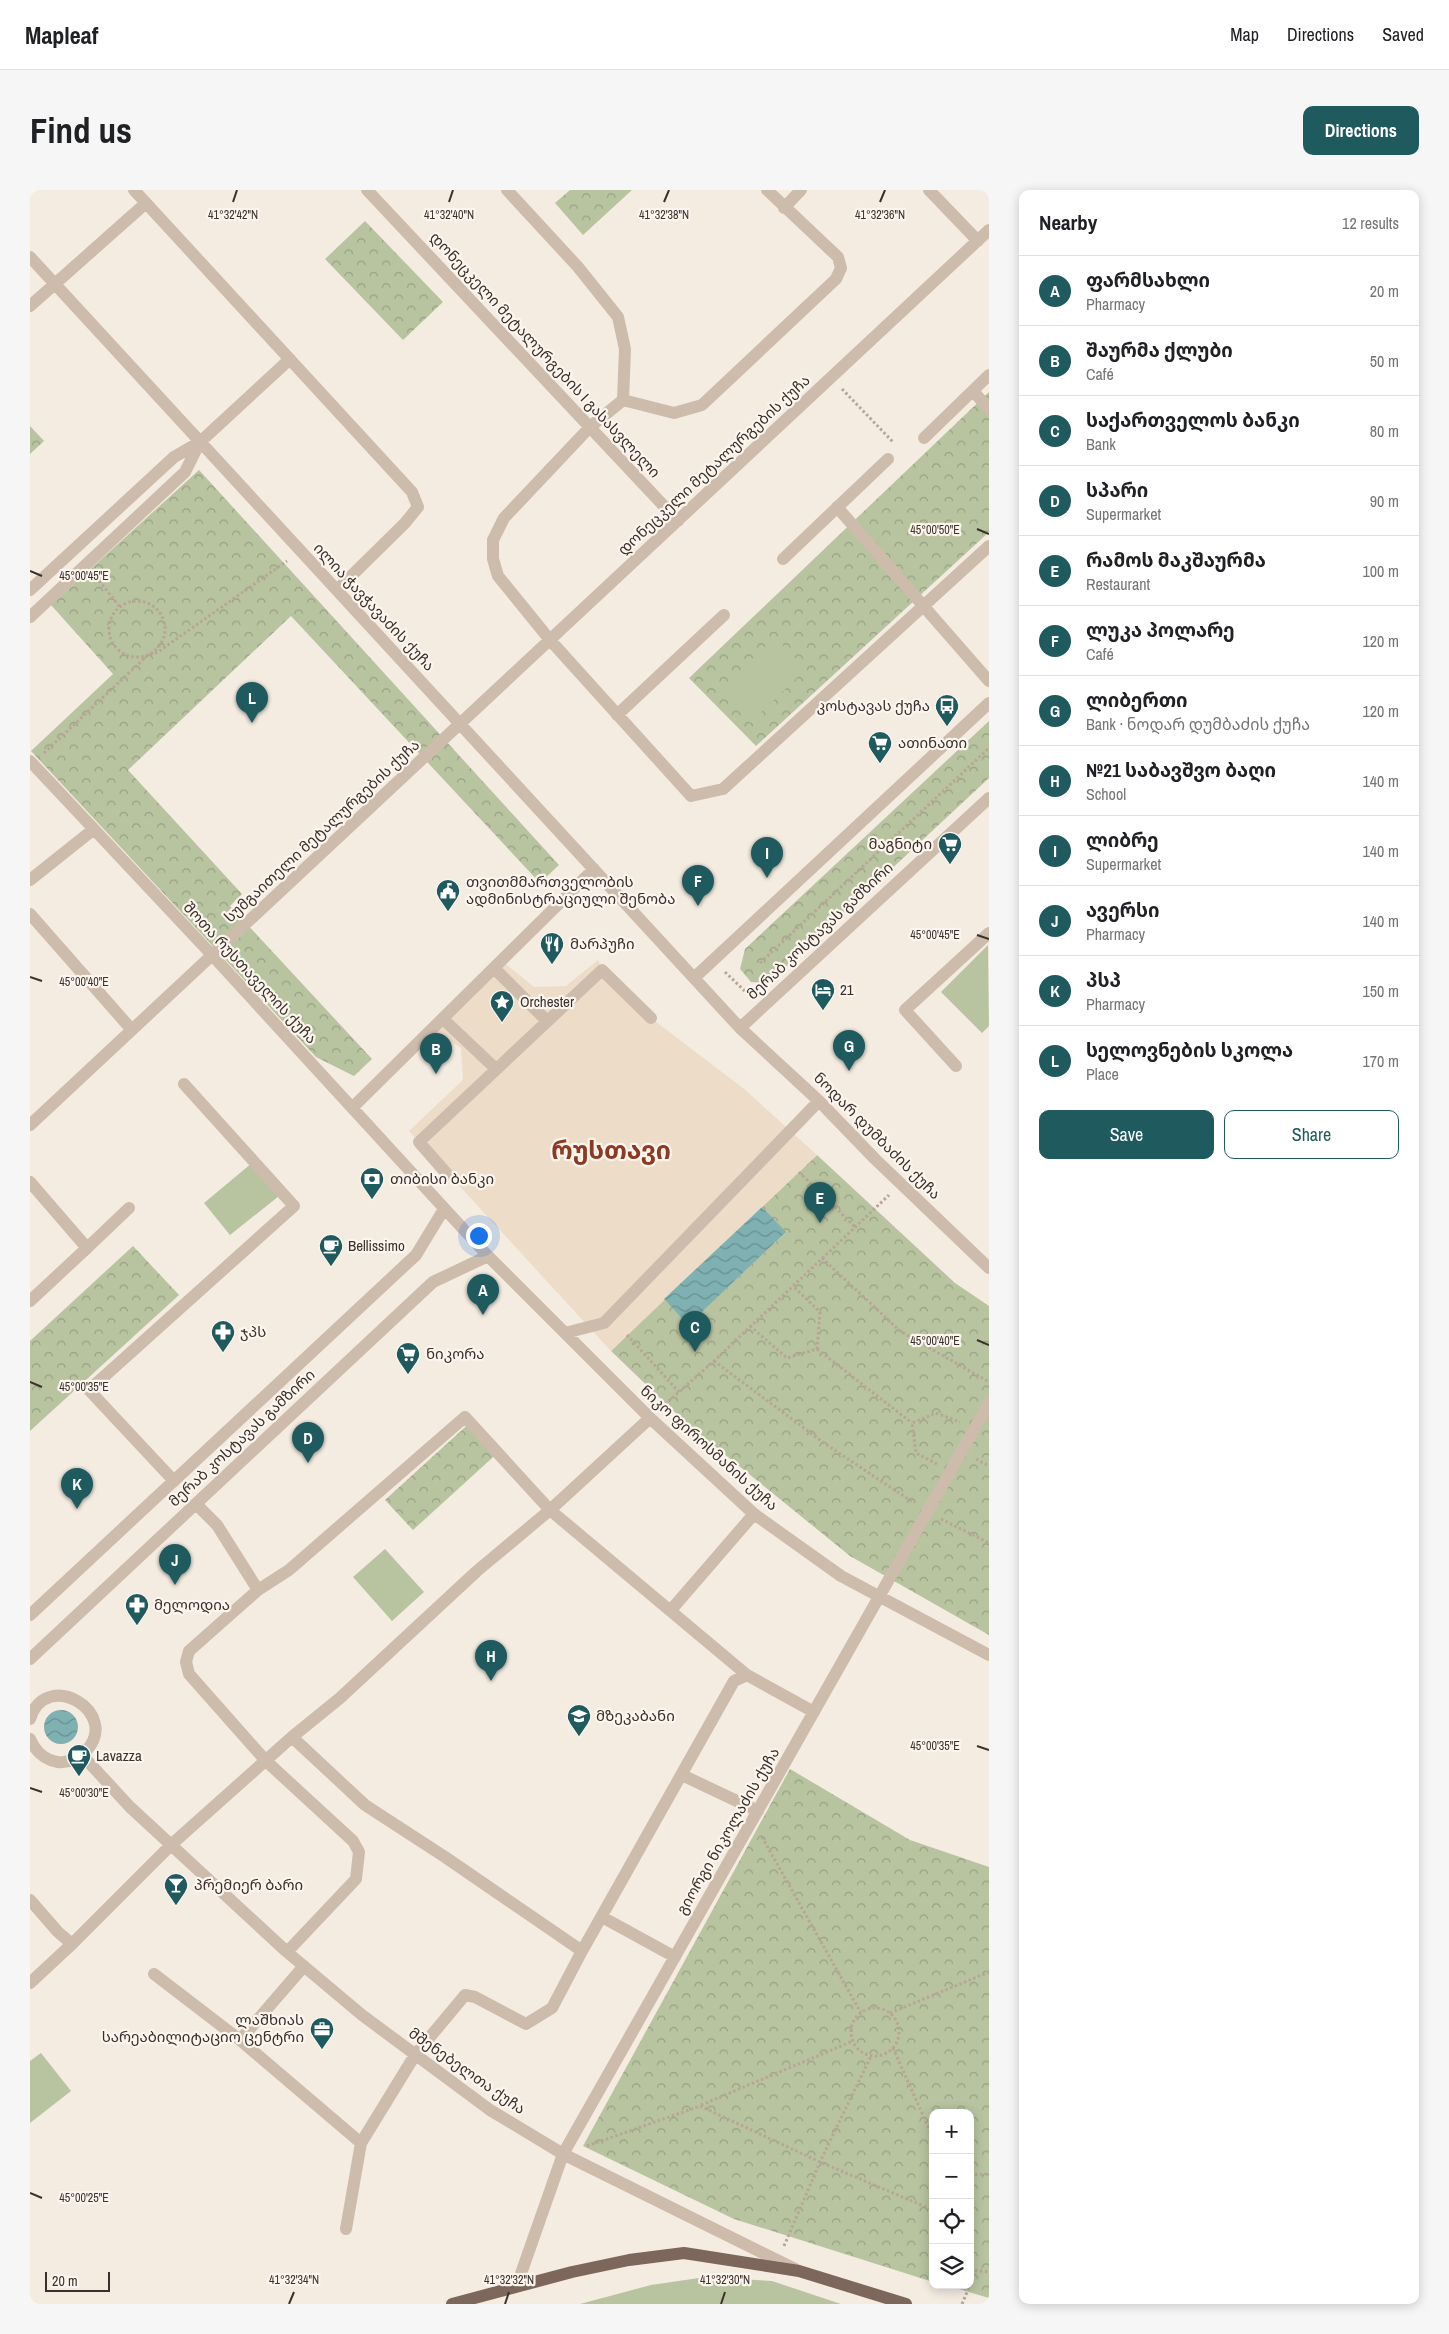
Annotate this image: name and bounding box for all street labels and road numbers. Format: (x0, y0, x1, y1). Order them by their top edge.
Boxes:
street label: დონეცკელი მეტალურგების I გასასვლელი (425, 227, 665, 482)
street label: დონეცკელი მეტალურგების ქუჩა (613, 370, 815, 560)
street label: ილია ჭავჭავაძის ქუჩა (309, 538, 440, 675)
street label: სუმგაითელი მეტალურგების ქუჩა (219, 734, 424, 927)
street label: მერაბ კოსტავას გამზირი (742, 857, 897, 1004)
street label: შოთა რუსთაველის ქუჩა (179, 897, 322, 1048)
street label: ნოდარ დუმბაძის ქუჩა (809, 1067, 946, 1204)
street label: მერაბ კოსტავას გამზირი (164, 1364, 319, 1511)
street label: ნიკო ფიროსმანის ქუჩა (636, 1380, 783, 1515)
street label: გიორგი ნიკოლაძის ქუჩა (671, 1743, 784, 1918)
street label: მშენებელთა ქუჩა (405, 2022, 530, 2119)

